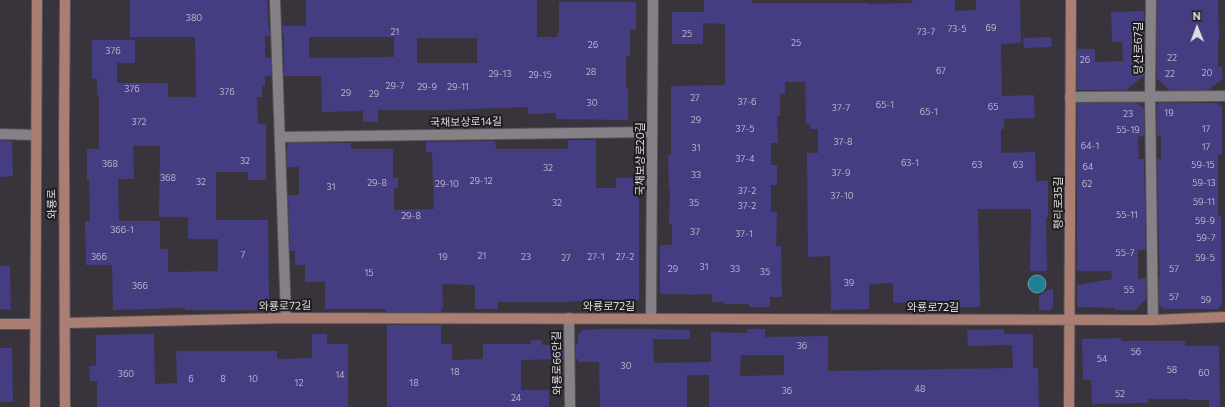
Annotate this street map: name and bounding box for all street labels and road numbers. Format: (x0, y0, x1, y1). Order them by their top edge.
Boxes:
street label: 당산로67길 (1131, 22, 1145, 74)
street label: 국채보상로14길 (430, 115, 502, 129)
street label: 국채보상로20길 (633, 122, 647, 196)
street label: 평리로35길 (1051, 176, 1065, 230)
street label: 와룡로 (45, 189, 59, 219)
street label: 와룡로72길 (259, 299, 311, 313)
street label: 와룡로72길 (583, 299, 635, 313)
street label: 와룡로72길 (907, 300, 959, 314)
street label: 와룡로66안길 (550, 331, 564, 395)

